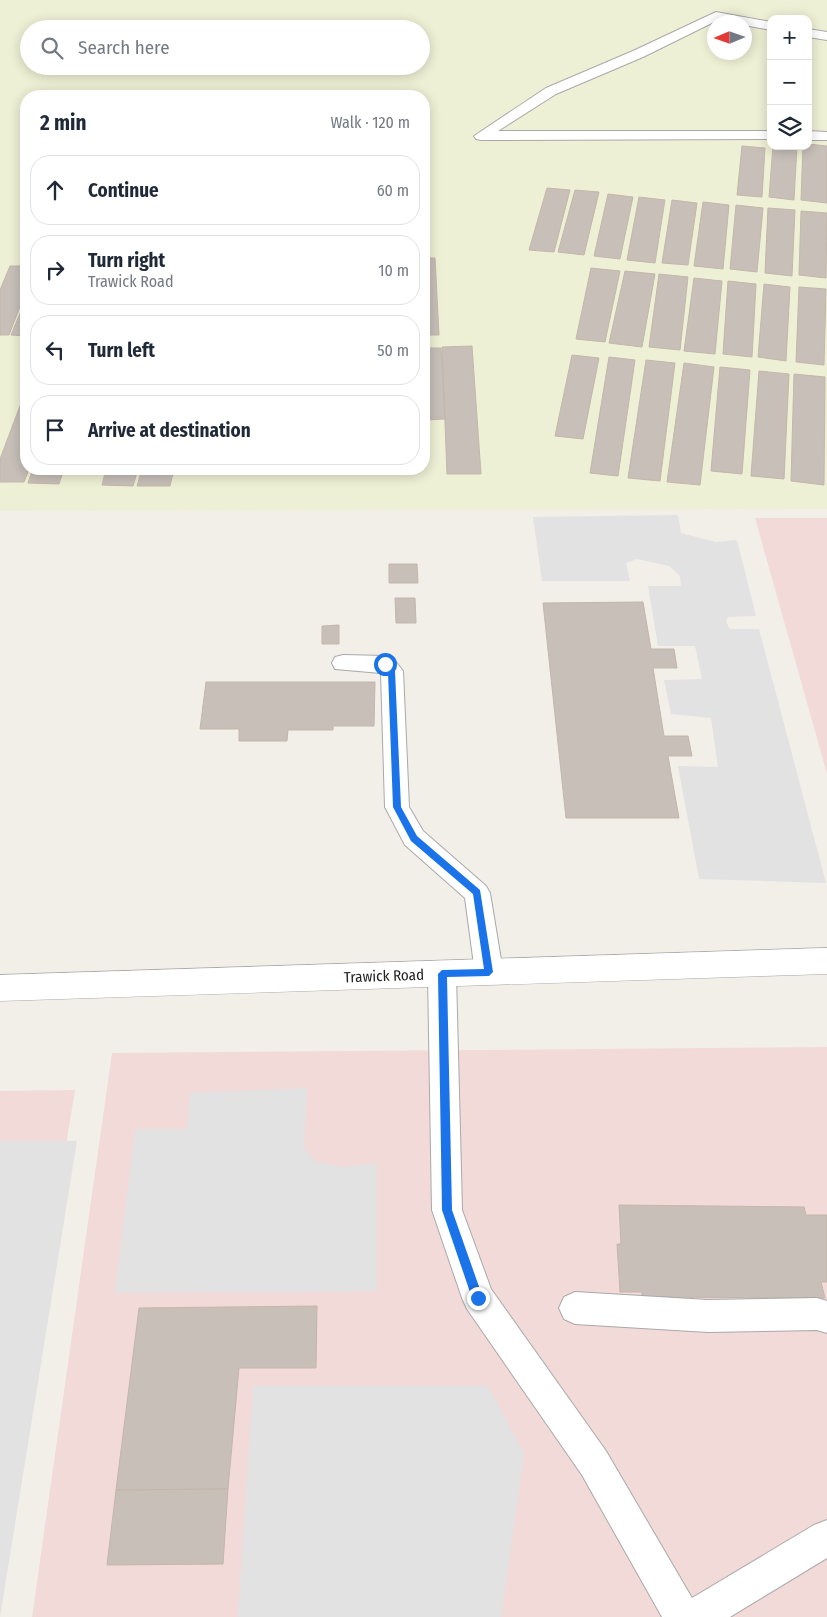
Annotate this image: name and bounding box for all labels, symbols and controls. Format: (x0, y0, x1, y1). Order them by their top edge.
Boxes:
north arrow (707, 15, 752, 60)
map controls (767, 15, 812, 150)
button: + (767, 15, 812, 60)
search box (20, 20, 430, 75)
icon: search (38, 34, 66, 62)
text: Search here (78, 36, 170, 59)
button: − (767, 60, 812, 105)
button: layers (767, 105, 812, 150)
text: 2 min (40, 110, 87, 136)
text: Walk · 120 m (331, 113, 410, 132)
icon: ahead (41, 176, 69, 204)
text: Continue (88, 179, 159, 202)
text: 60 m (377, 181, 409, 200)
text: Turn right (88, 249, 165, 272)
icon: right (41, 256, 69, 284)
text: 10 m (378, 261, 409, 280)
text: Trawick Road (88, 272, 174, 291)
icon: left (41, 336, 69, 364)
text: Turn left (88, 339, 155, 362)
text: 50 m (377, 341, 409, 360)
icon: arrive (41, 416, 69, 444)
text: Arrive at destination (88, 419, 251, 442)
route start (374, 653, 397, 676)
street label: Trawick Road (344, 966, 424, 986)
route end (467, 1287, 490, 1310)

